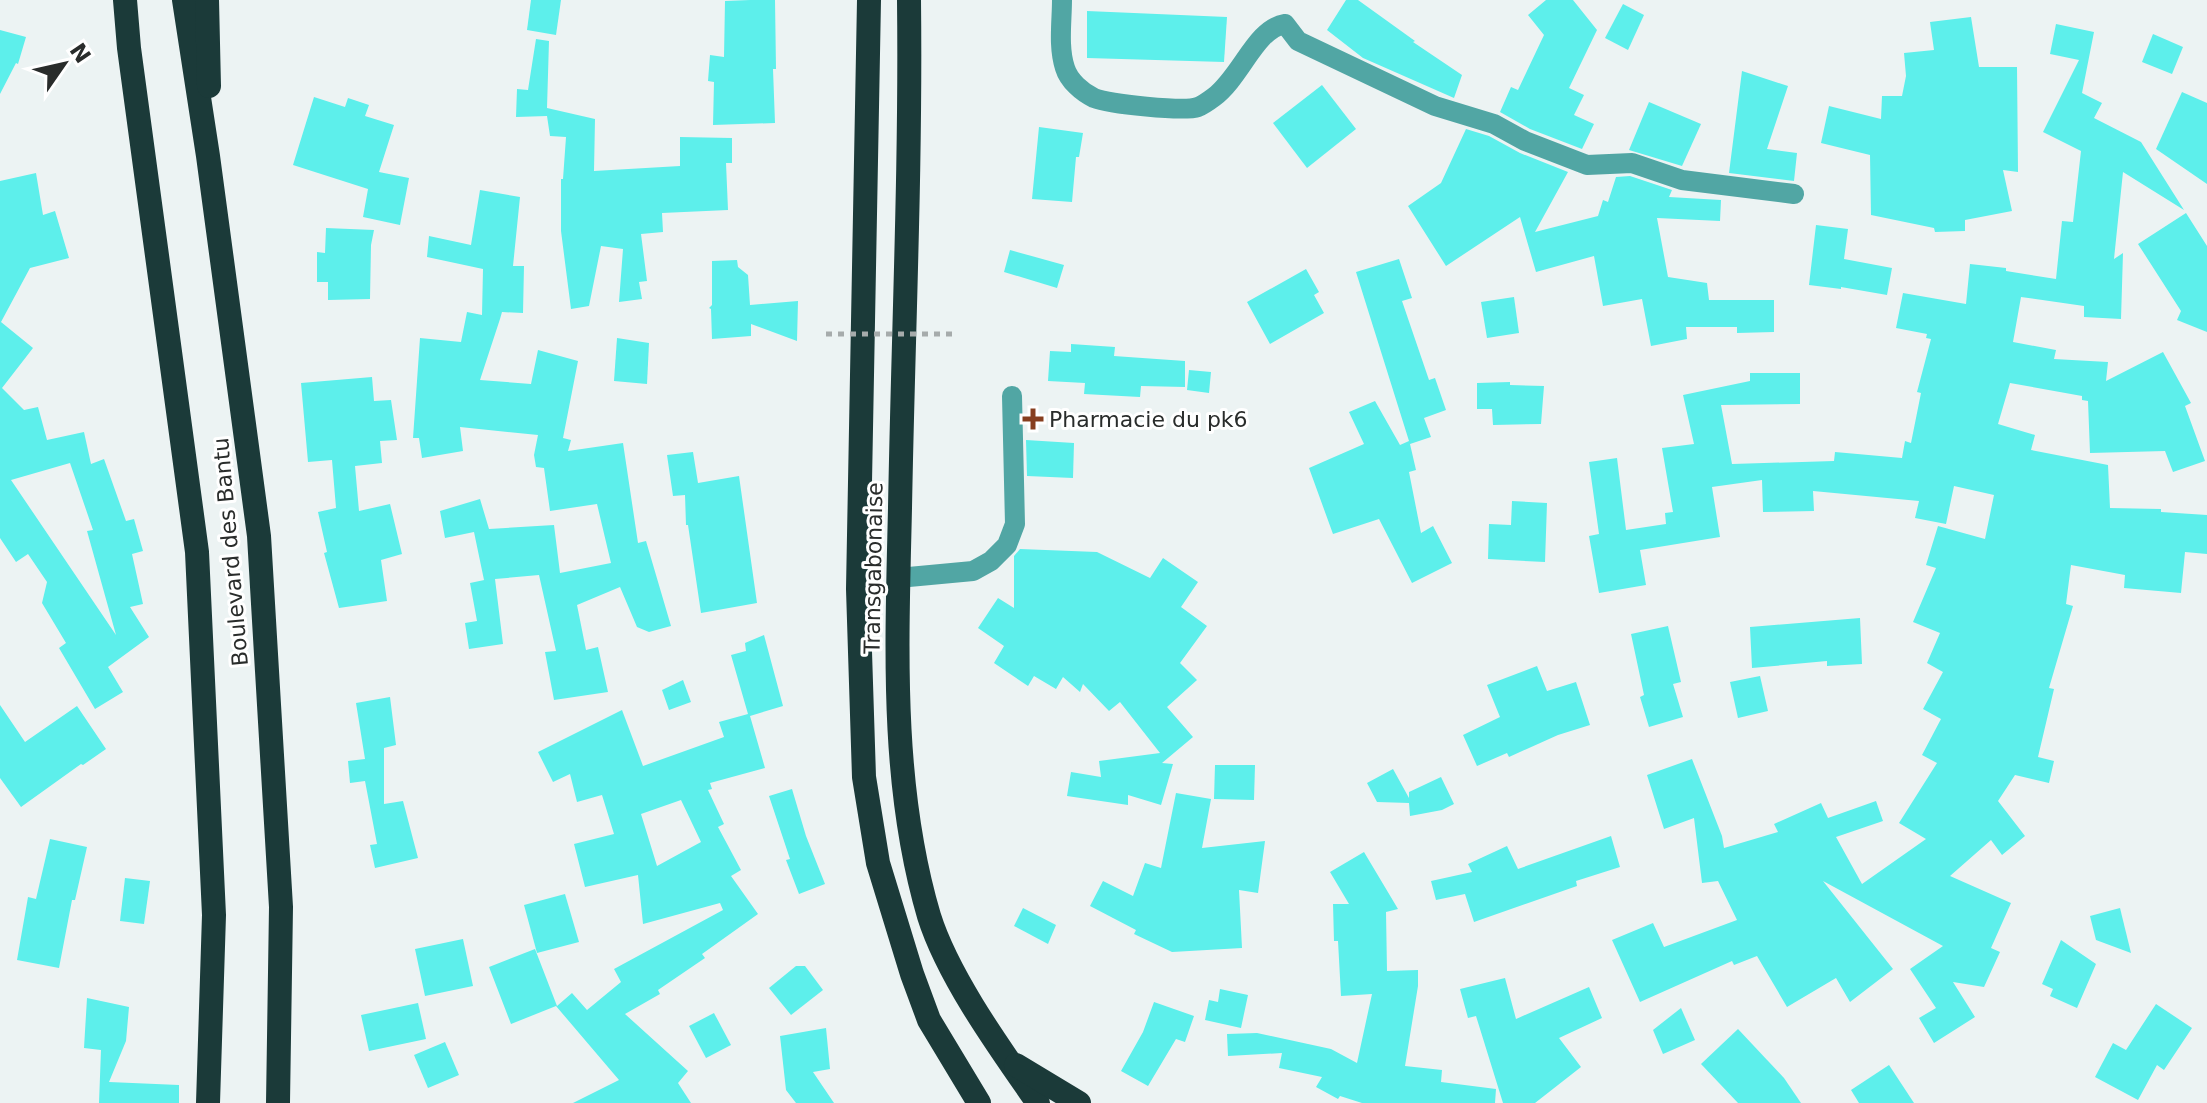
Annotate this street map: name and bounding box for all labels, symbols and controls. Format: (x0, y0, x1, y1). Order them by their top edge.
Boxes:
north arrow (24, 24, 104, 104)
text: N (65, 38, 96, 68)
place label: Pharmacie du pk6 (1049, 407, 1248, 432)
marker: Pharmacie du pk6 (1024, 410, 1042, 428)
street label: Boulevard des Bantu (208, 437, 253, 667)
street label: Transgabonaise (859, 482, 887, 655)

